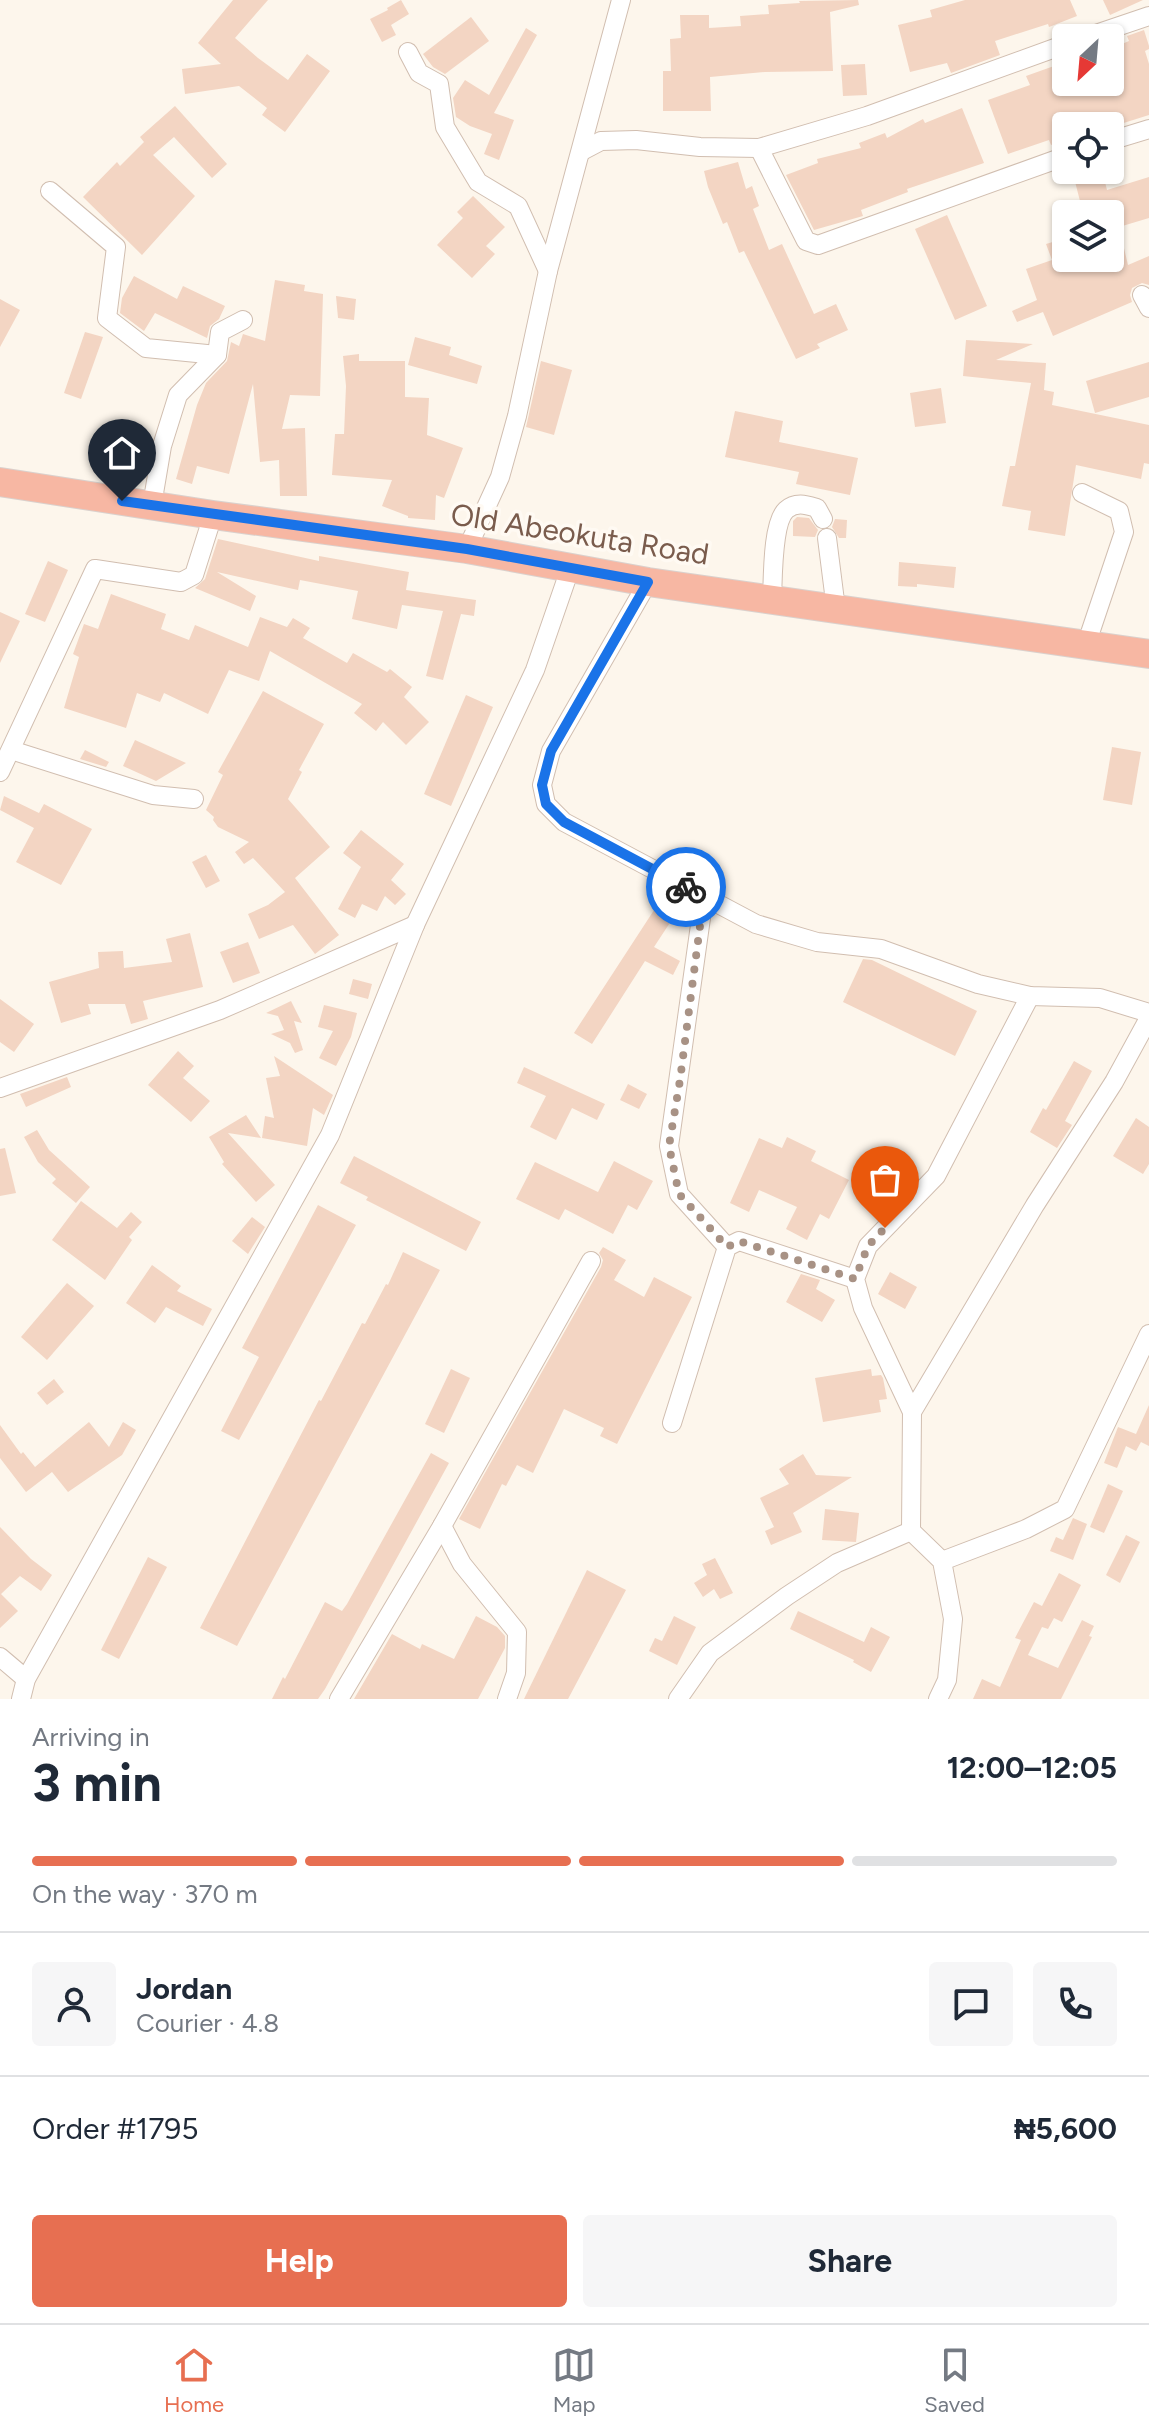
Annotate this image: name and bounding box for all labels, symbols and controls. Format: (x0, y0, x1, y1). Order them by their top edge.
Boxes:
north arrow (1052, 24, 1124, 96)
map controls (1052, 24, 1124, 272)
button: locate (1052, 112, 1124, 184)
button: layers (1052, 200, 1124, 272)
pin (88, 419, 156, 501)
icon: home (100, 431, 144, 475)
street label: Old Abeokuta Road (448, 495, 712, 573)
courier (646, 847, 726, 927)
icon: bike (664, 865, 708, 909)
pin (851, 1146, 919, 1228)
icon: bag (863, 1158, 907, 1202)
text: Arriving in (32, 1721, 150, 1753)
text: 12:00–12:05 (947, 1749, 1117, 1786)
text: 3 min (32, 1752, 162, 1814)
text: On the way · 370 m (32, 1878, 258, 1910)
button: person (32, 1962, 116, 2046)
button: chat (929, 1962, 1013, 2046)
button: phone (1033, 1962, 1117, 2046)
text: Jordan (136, 1970, 232, 2007)
text: Courier · 4.8 (136, 2007, 279, 2039)
text: Order #1795 (32, 2110, 199, 2147)
text: ₦5,600 (1014, 2110, 1117, 2147)
button: Help (32, 2215, 567, 2307)
button: Share (583, 2215, 1117, 2307)
tab: Home (164, 2343, 224, 2418)
tab: Map (552, 2343, 596, 2418)
tab: Saved (924, 2343, 985, 2418)

